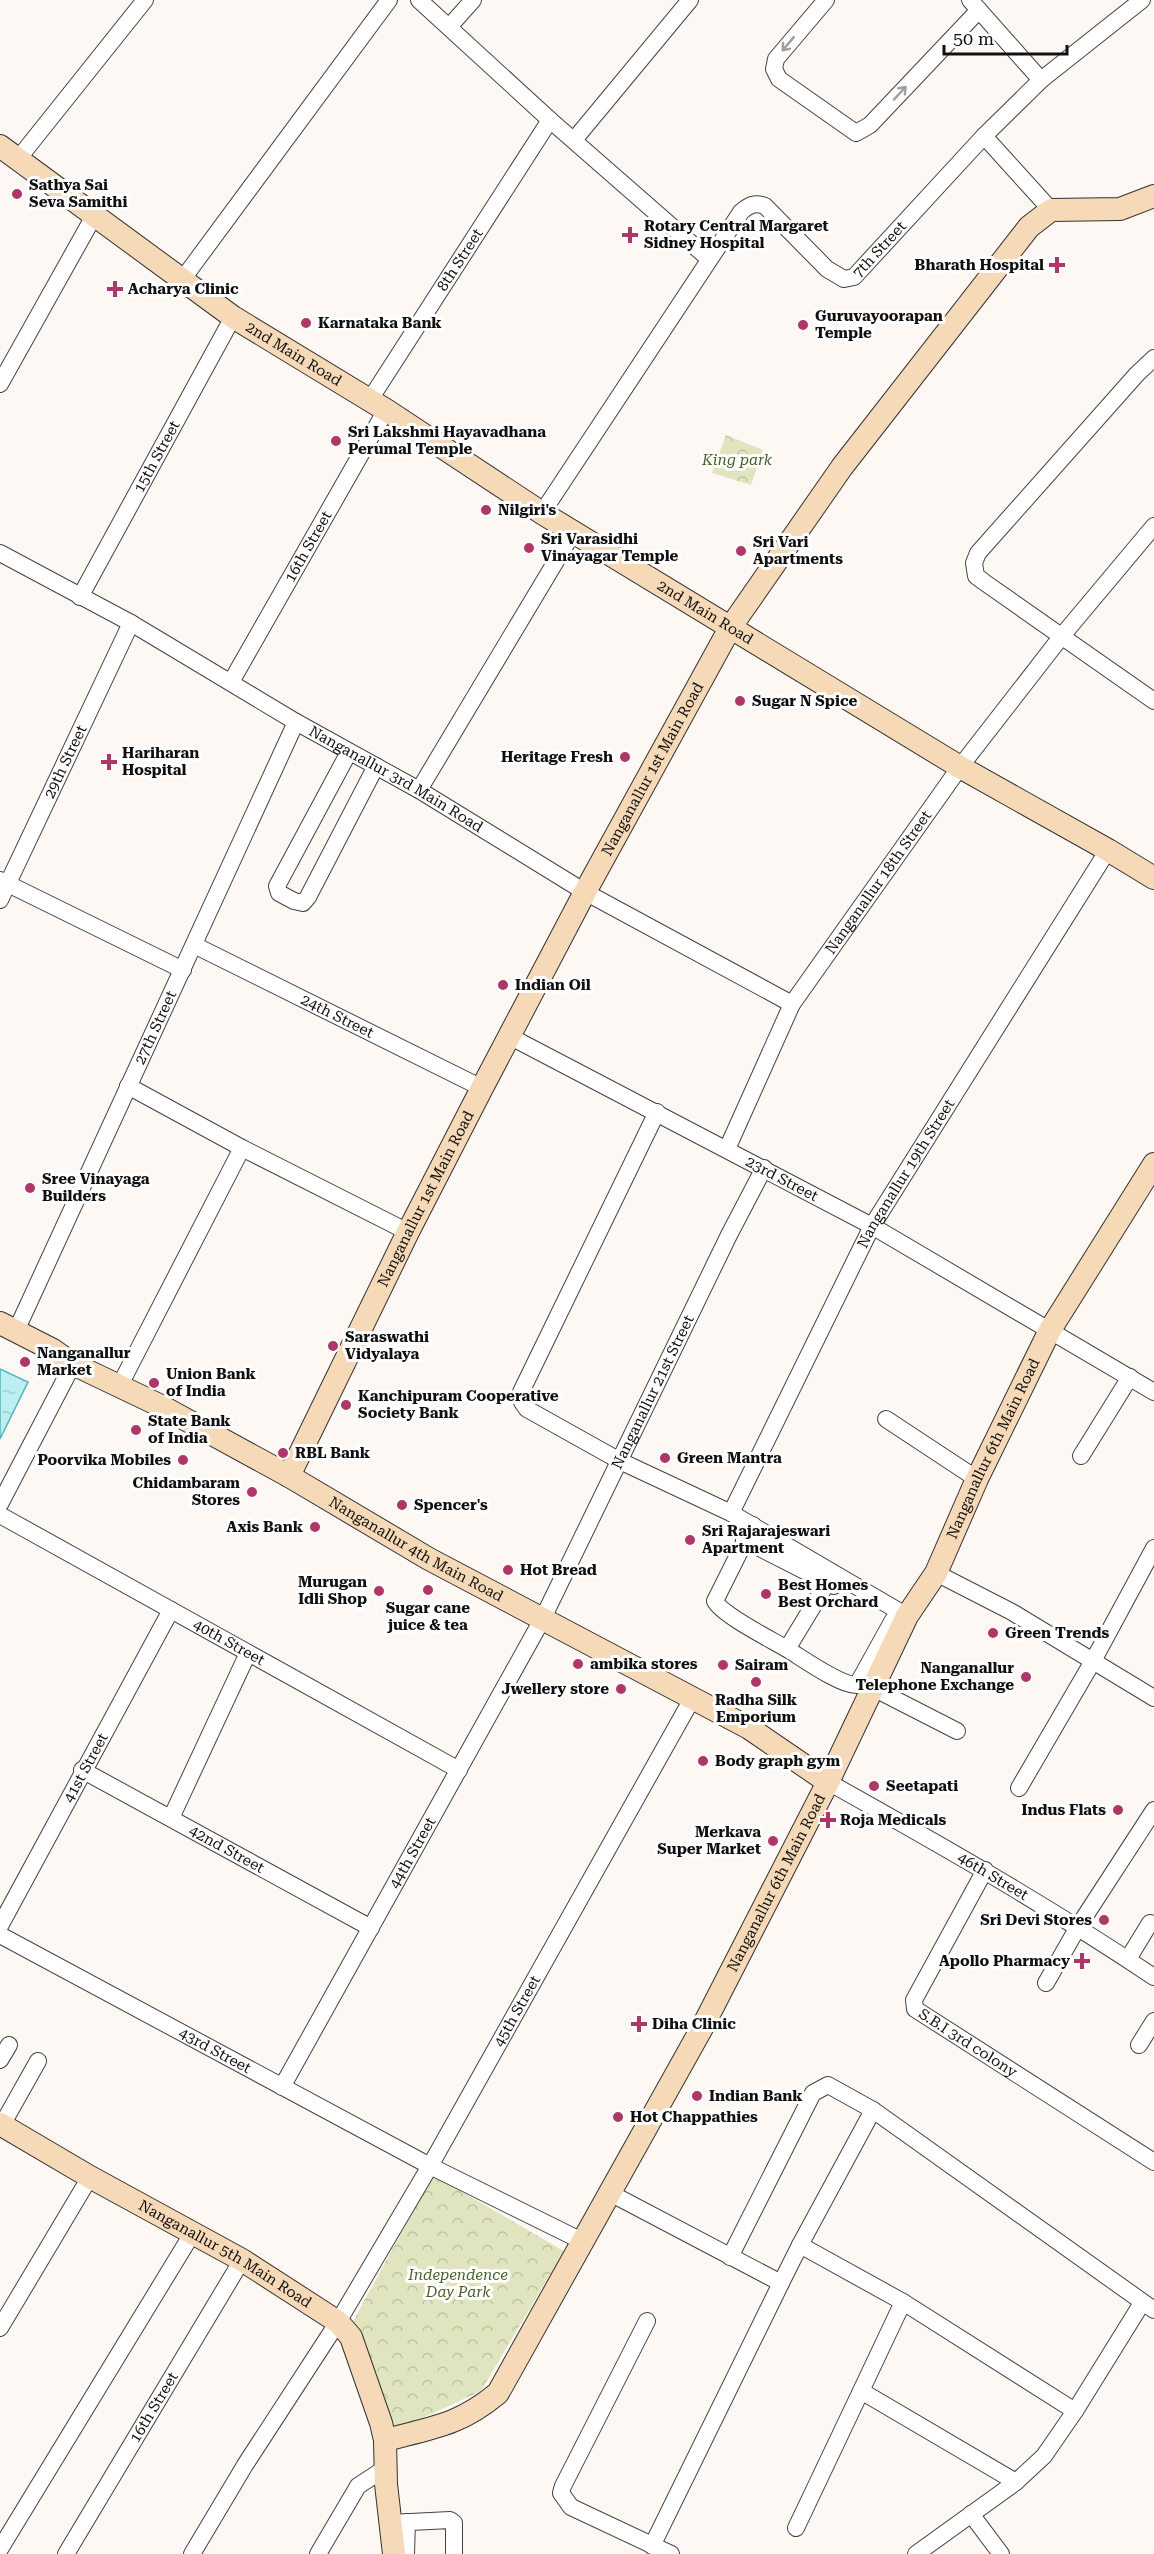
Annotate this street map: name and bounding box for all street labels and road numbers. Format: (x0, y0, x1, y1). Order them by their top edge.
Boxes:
street label: 7th Street (849, 217, 910, 282)
street label: 8th Street (433, 225, 487, 294)
street label: 2nd Main Road (242, 318, 345, 390)
street label: 15th Street (130, 417, 184, 496)
street label: 16th Street (281, 507, 336, 585)
street label: 2nd Main Road (654, 576, 757, 648)
street label: Nanganallur 1st Main Road (598, 679, 707, 859)
street label: 29th Street (40, 722, 91, 801)
street label: Nanganallur 3rd Main Road (306, 722, 487, 836)
street label: Nanganallur 18th Street (821, 807, 935, 958)
street label: 27th Street (131, 988, 180, 1067)
street label: 24th Street (298, 991, 377, 1042)
street label: Nanganallur 19th Street (854, 1096, 959, 1251)
street label: Nanganallur 1st Main Road (374, 1107, 478, 1290)
street label: 23rd Street (743, 1152, 822, 1205)
street label: Nanganallur 21st Street (608, 1312, 698, 1472)
street label: Nanganallur 6th Main Road (943, 1355, 1044, 1542)
street label: Nanganallur 4th Main Road (326, 1493, 507, 1606)
street label: 40th Street (190, 1615, 268, 1669)
street label: 41st Street (60, 1729, 112, 1806)
street label: Nanganallur 6th Main Road (723, 1791, 830, 1975)
street label: 44th Street (385, 1814, 440, 1892)
street label: 42nd Street (186, 1821, 268, 1877)
street label: 46th Street (954, 1848, 1032, 1904)
street label: 45th Street (490, 1972, 544, 2050)
street label: S.B.I 3rd colony (915, 2005, 1021, 2081)
street label: 43rd Street (176, 2024, 254, 2077)
street label: Nanganallur 5th Main Road (136, 2196, 315, 2312)
street label: 16th Street (126, 2368, 182, 2446)

